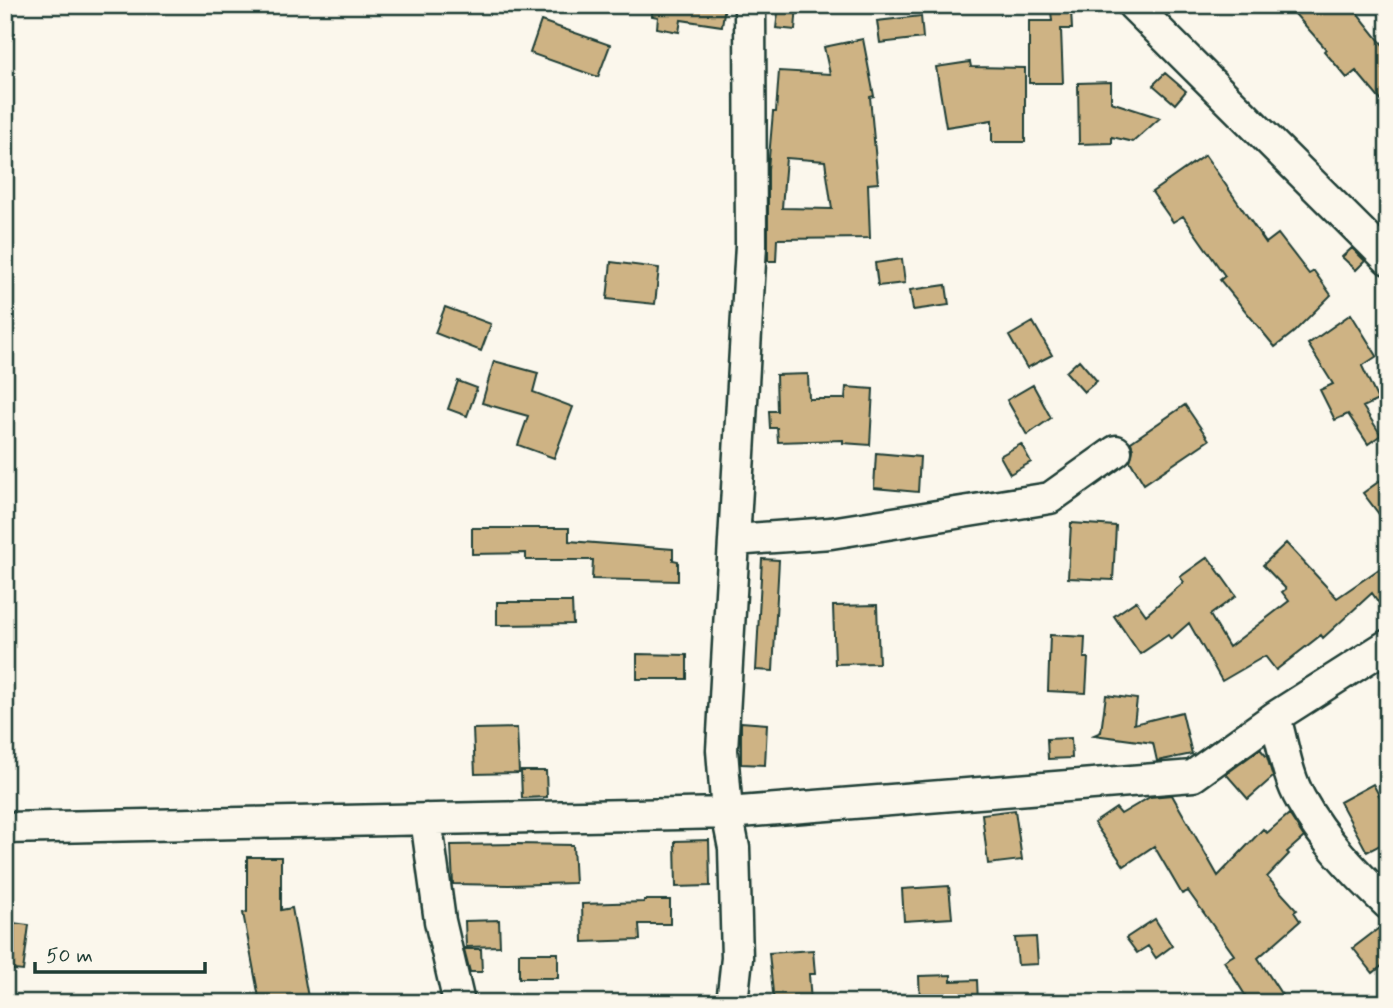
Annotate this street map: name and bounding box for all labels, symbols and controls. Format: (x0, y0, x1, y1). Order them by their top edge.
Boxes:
scale bar (35, 931, 205, 975)
text: 50 m (46, 942, 93, 970)

